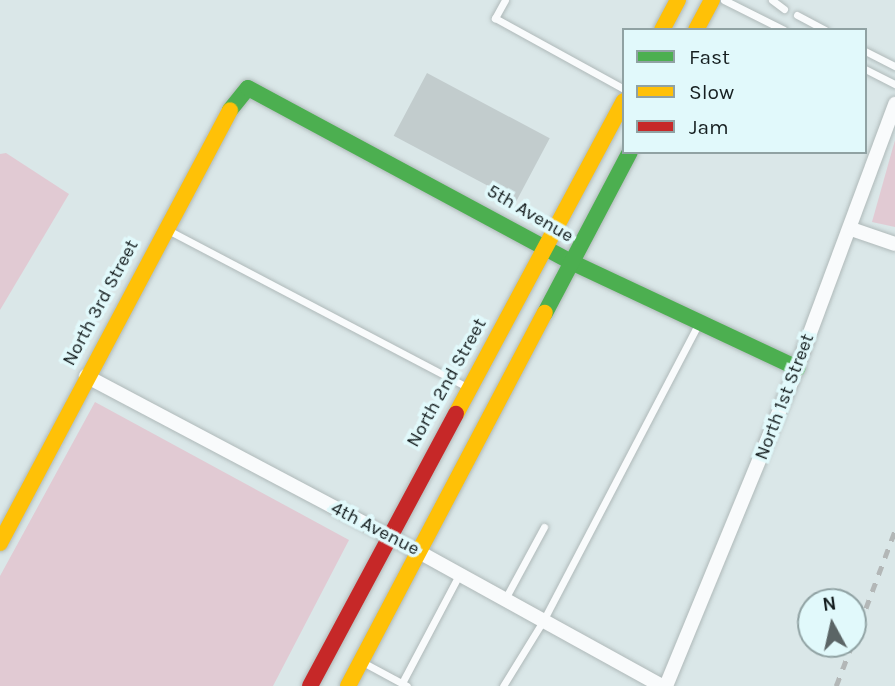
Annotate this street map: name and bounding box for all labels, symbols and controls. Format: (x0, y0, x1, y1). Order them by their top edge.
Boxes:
legend (622, 28, 867, 154)
text: Fast (689, 45, 730, 69)
text: Slow (689, 80, 734, 104)
text: Jam (689, 115, 729, 139)
street label: 5th Avenue (483, 180, 577, 248)
street label: North 3rd Street (58, 236, 144, 370)
street label: North 2nd Street (402, 315, 492, 451)
street label: North 1st Street (750, 331, 820, 463)
street label: 4th Avenue (327, 497, 423, 561)
north arrow (797, 588, 867, 658)
text: N (821, 592, 838, 616)

